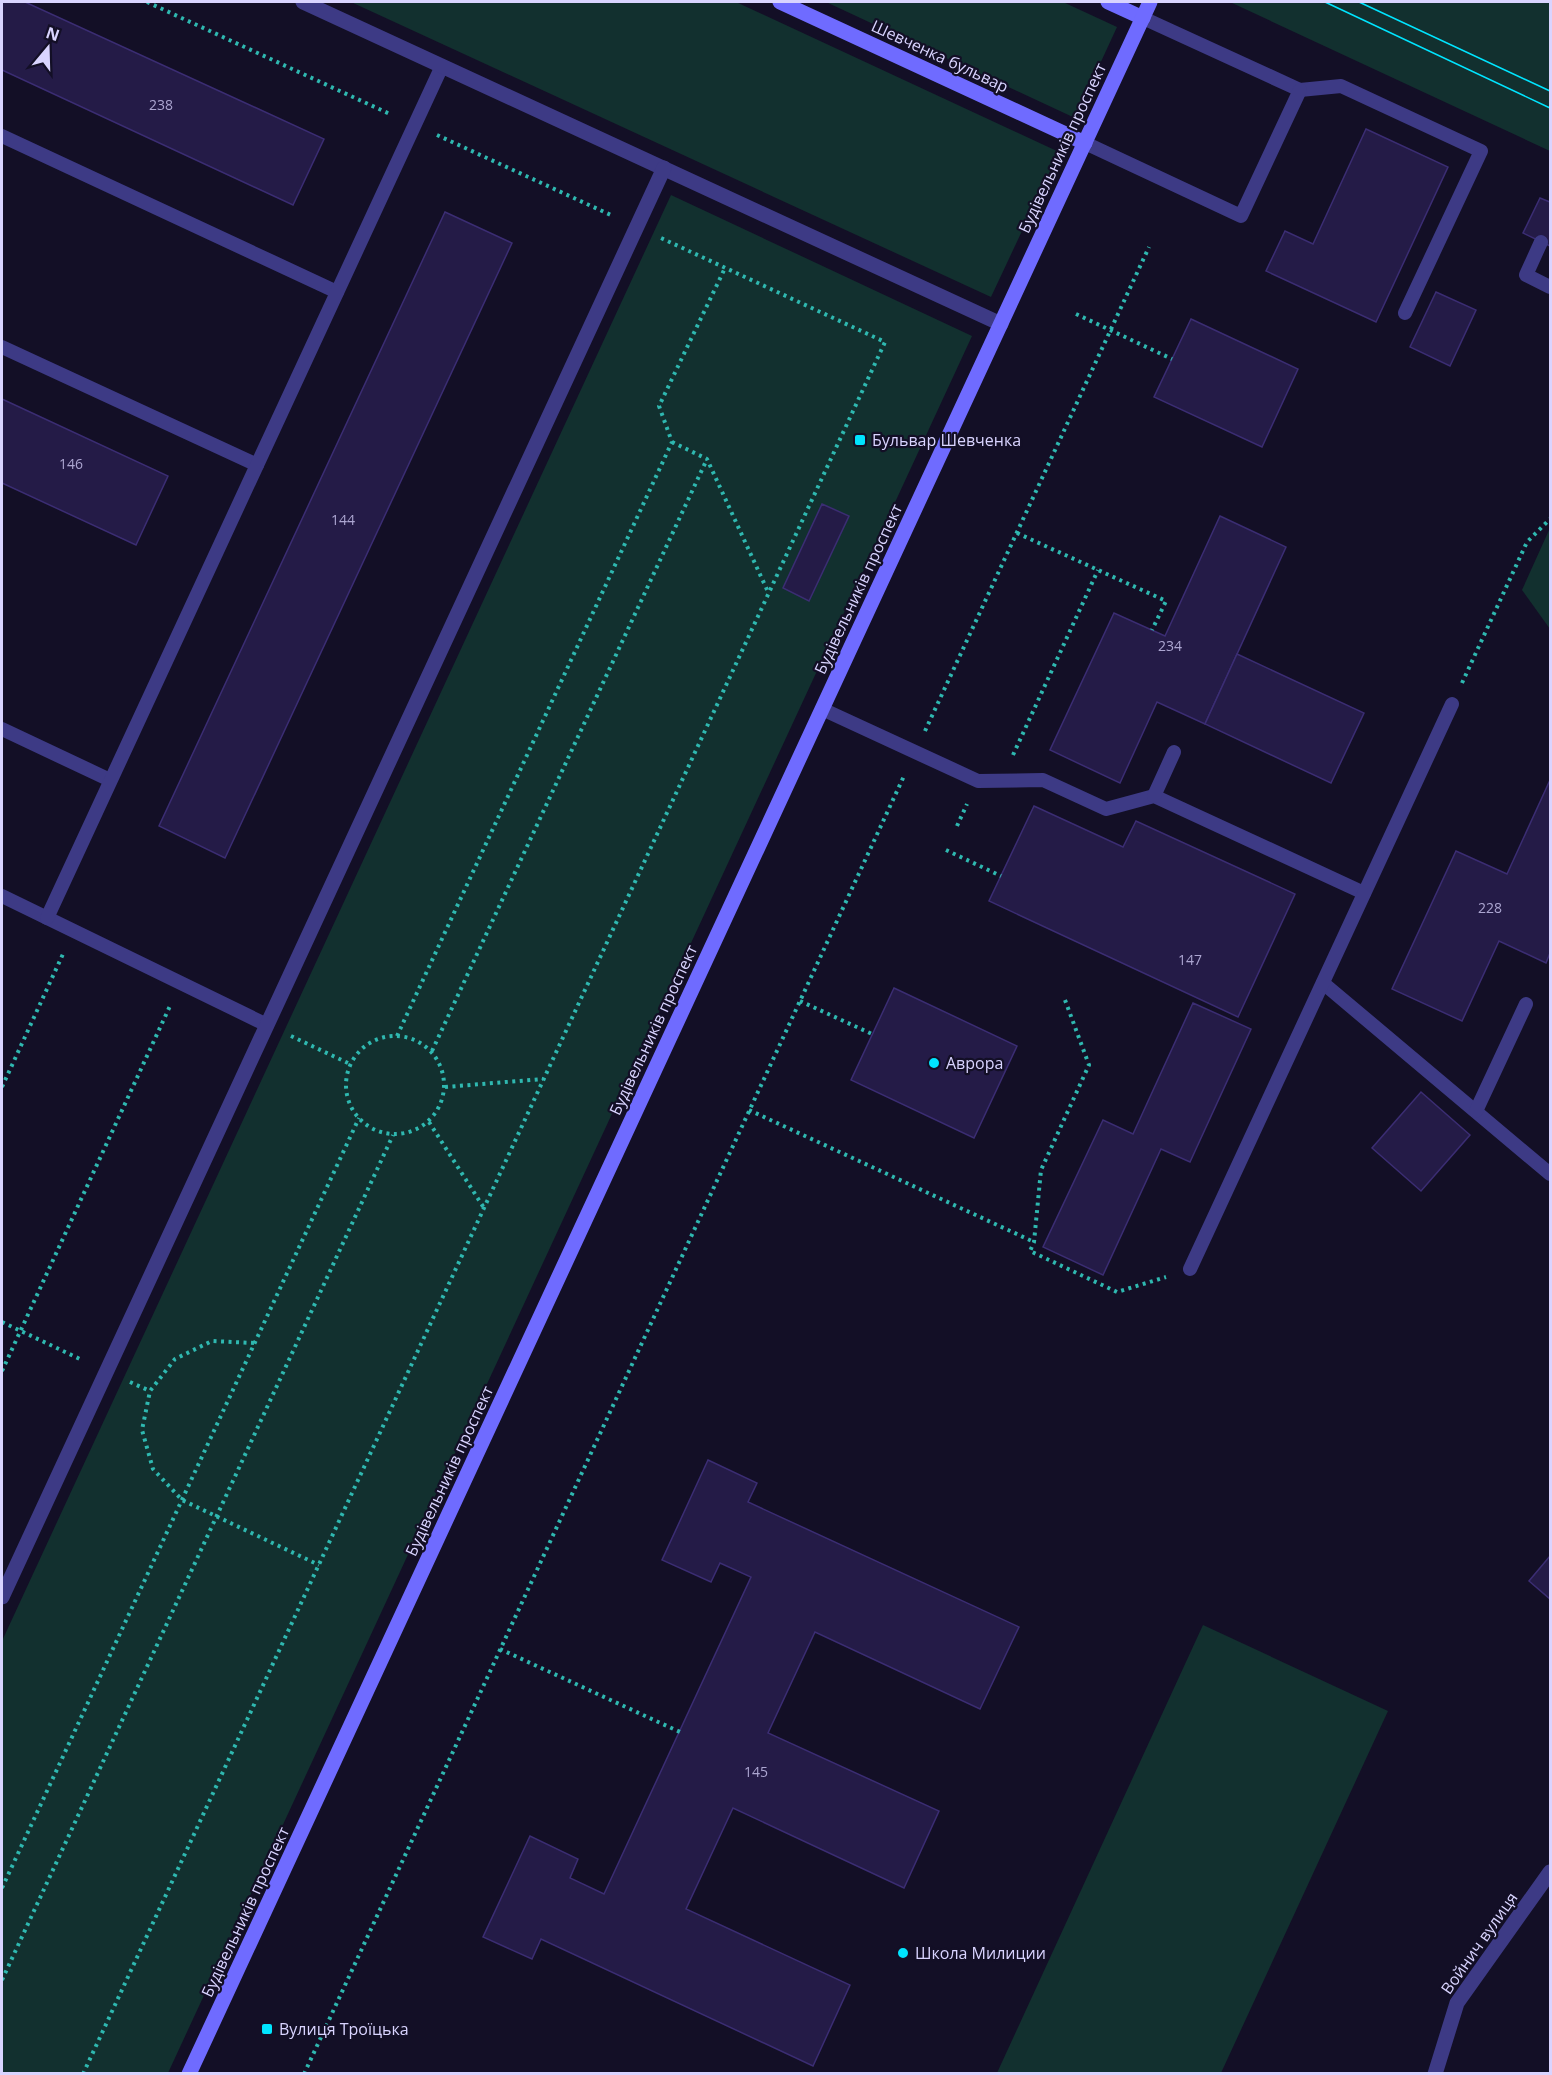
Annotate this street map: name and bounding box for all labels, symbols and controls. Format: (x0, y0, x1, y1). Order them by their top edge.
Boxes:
street label: Шевченка бульвар (868, 15, 1012, 97)
north arrow (18, 18, 78, 78)
text: N (43, 21, 63, 46)
street label: Будівельників проспект (1013, 59, 1111, 237)
house number: 238 (149, 95, 173, 114)
place label: Бульвар Шевченка (872, 429, 1021, 451)
marker: Бульвар Шевченка (853, 433, 867, 447)
house number: 146 (59, 454, 83, 473)
street label: Будівельників проспект (809, 500, 907, 678)
house number: 144 (331, 510, 355, 529)
house number: 234 (1158, 636, 1182, 655)
house number: 228 (1478, 898, 1502, 917)
street label: Будівельників проспект (604, 941, 702, 1119)
house number: 147 (1178, 950, 1202, 969)
place label: Аврора (946, 1052, 1003, 1074)
marker: Аврора (927, 1056, 941, 1070)
street label: Будівельників проспект (400, 1382, 498, 1560)
house number: 145 (744, 1762, 768, 1781)
street label: Будівельників проспект (196, 1823, 294, 2001)
street label: Войнич вулиця (1436, 1888, 1522, 1998)
place label: Школа Милиции (915, 1942, 1046, 1964)
marker: Школа Милиции (896, 1946, 910, 1960)
place label: Вулиця Троїцька (279, 2018, 409, 2040)
marker: Вулиця Троїцька (260, 2022, 274, 2036)

